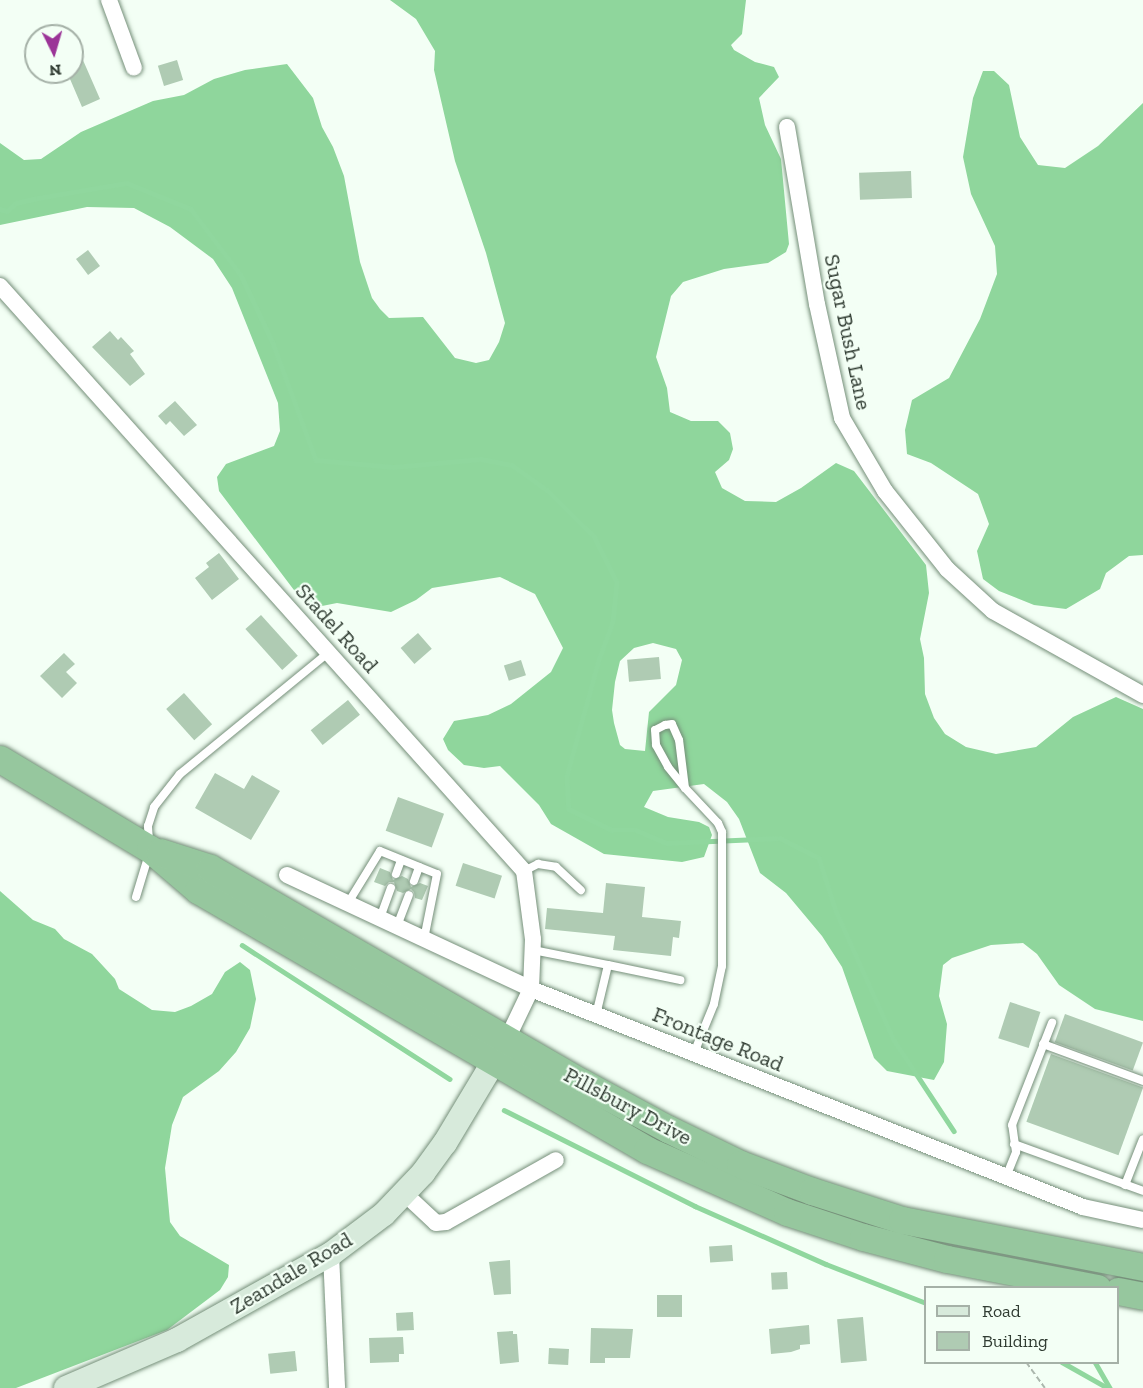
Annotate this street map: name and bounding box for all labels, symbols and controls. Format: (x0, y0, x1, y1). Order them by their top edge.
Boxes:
north arrow (24, 24, 84, 84)
text: N (49, 60, 62, 80)
street label: Sugar Bush Lane (819, 251, 877, 413)
street label: Stadel Road (290, 578, 384, 678)
street label: Frontage Road (649, 1001, 787, 1077)
street label: Pillsbury Drive (559, 1061, 697, 1151)
street label: Zeandale Road (225, 1226, 357, 1320)
legend (924, 1286, 1119, 1364)
text: Road (982, 1300, 1021, 1322)
text: Building (982, 1330, 1048, 1352)

